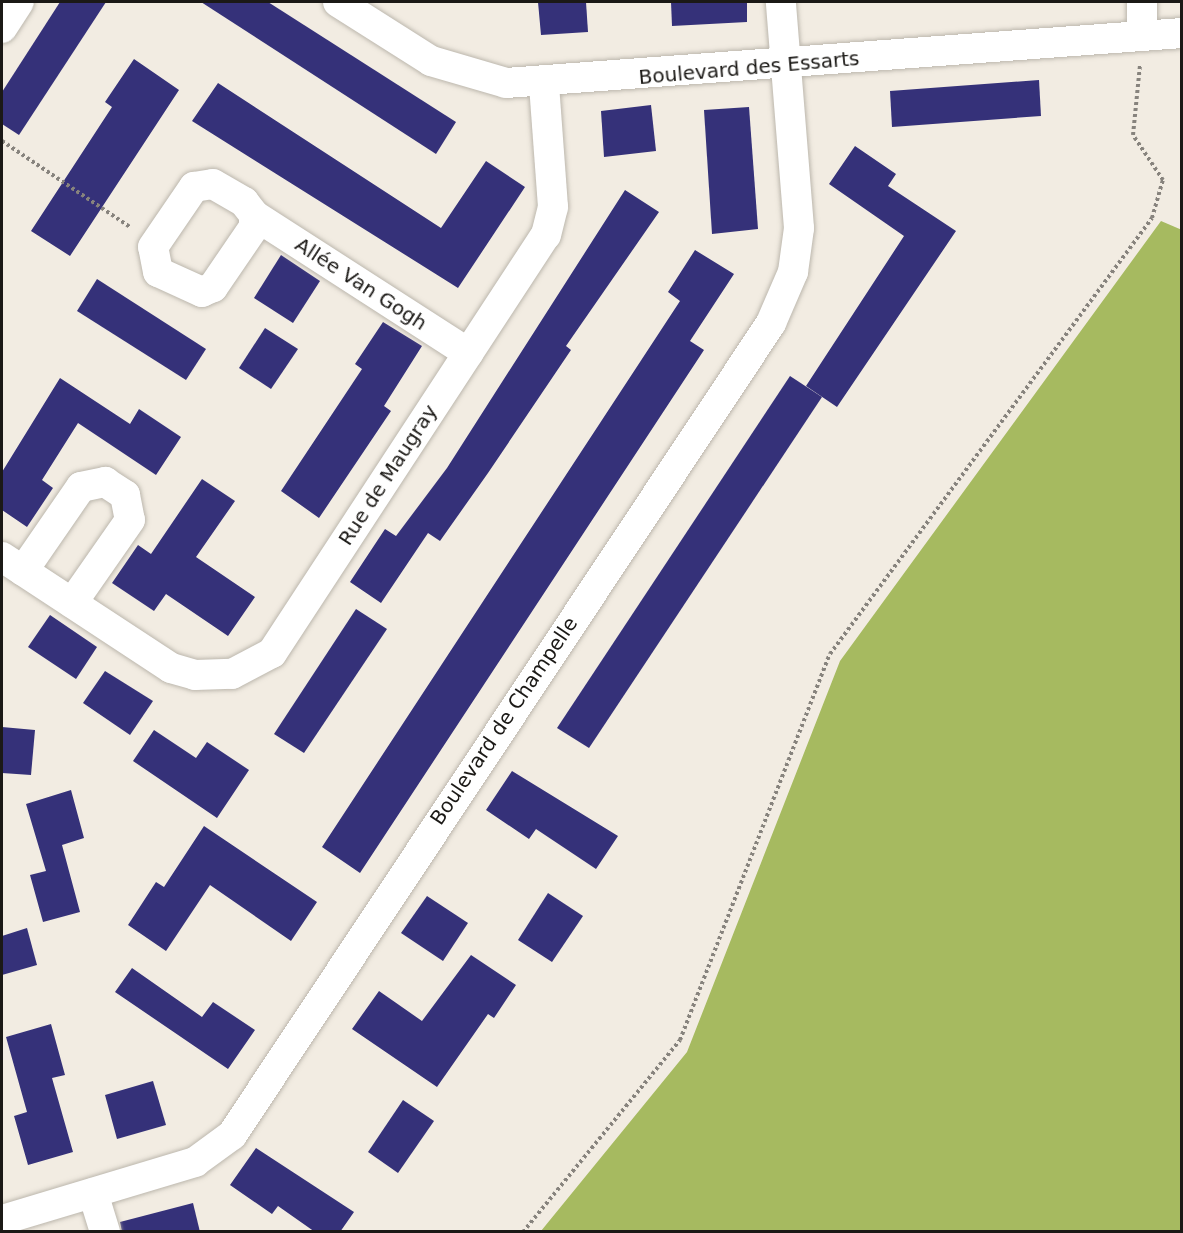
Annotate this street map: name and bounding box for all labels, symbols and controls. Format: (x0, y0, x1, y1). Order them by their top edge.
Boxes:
street label: Boulevard des Essarts (638, 46, 860, 90)
street label: Allée Van Gogh (291, 232, 431, 336)
street label: Rue de Maugray (334, 400, 442, 550)
street label: Boulevard de Champelle (425, 612, 583, 830)

